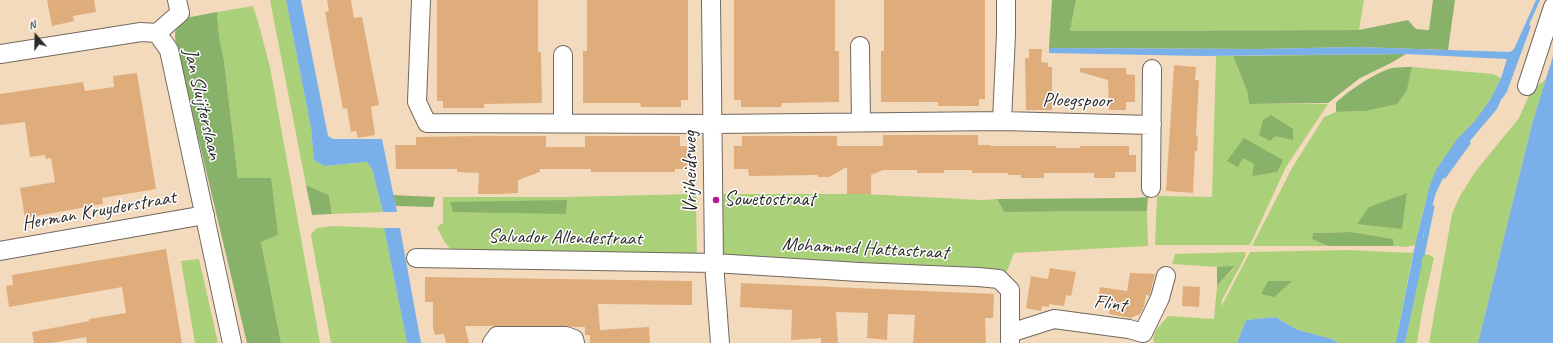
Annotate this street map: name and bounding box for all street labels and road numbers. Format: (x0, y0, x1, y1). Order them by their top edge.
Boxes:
street label: Jan Sluijterslaan (178, 46, 226, 162)
street label: Ploegspoor (1042, 88, 1112, 114)
street label: Vrijheidsweg (679, 131, 703, 213)
street label: Herman Kruyderstraat (20, 186, 178, 236)
street label: Salvador Allendestraat (488, 225, 642, 251)
street label: Mohammed Hattastraat (781, 233, 949, 265)
street label: Flint (1092, 290, 1128, 318)

